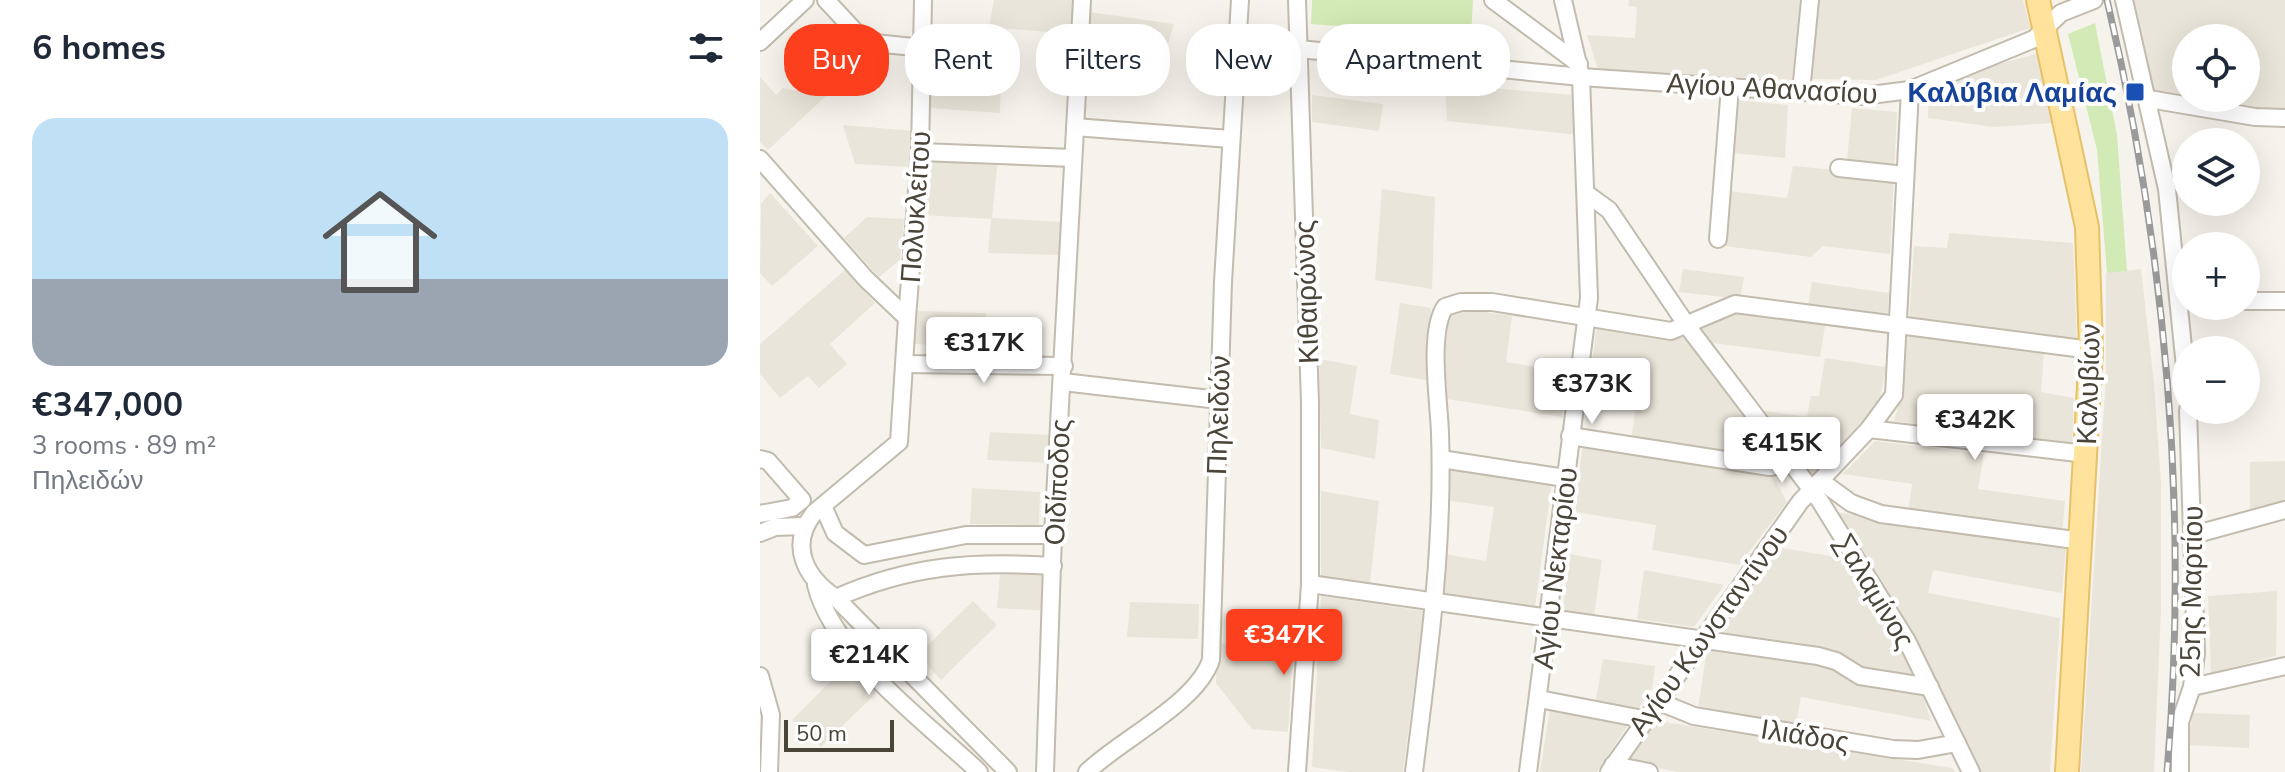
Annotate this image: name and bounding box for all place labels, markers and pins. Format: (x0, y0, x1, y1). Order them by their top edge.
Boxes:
place label: Καλύβια Λαμίας (1907, 74, 2117, 112)
marker: Καλύβια Λαμίας (2124, 81, 2146, 103)
pin: €317K (928, 317, 1040, 385)
pin: €373K (1536, 358, 1648, 426)
pin: €342K (1919, 394, 2031, 462)
pin: €415K (1726, 417, 1838, 485)
pin: €347K (1228, 609, 1340, 677)
pin: €214K (813, 629, 925, 697)

